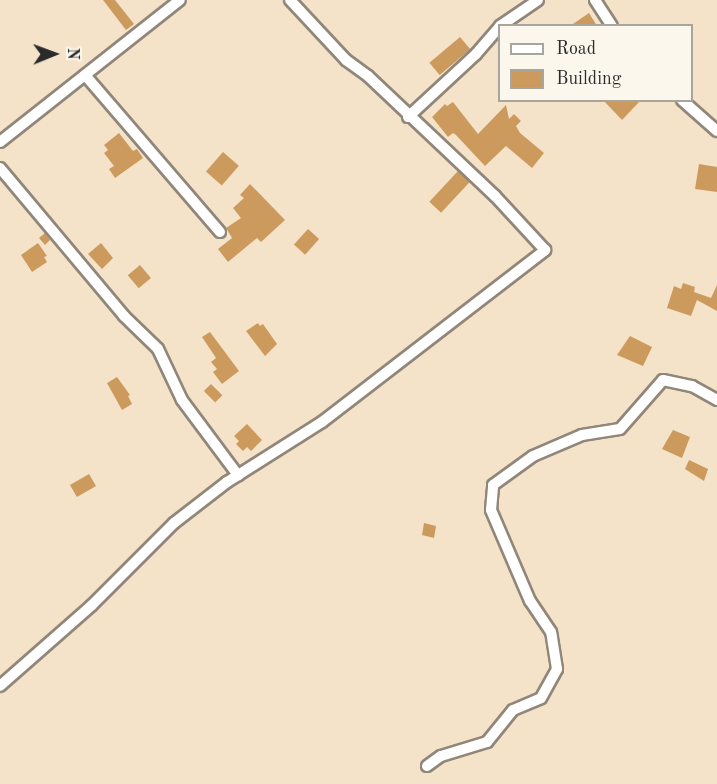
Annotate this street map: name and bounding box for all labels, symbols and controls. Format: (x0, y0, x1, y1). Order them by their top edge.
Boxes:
north arrow (24, 24, 84, 84)
legend (498, 24, 693, 102)
text: Road (556, 40, 596, 58)
text: N (64, 47, 80, 60)
text: Building (556, 70, 621, 88)

